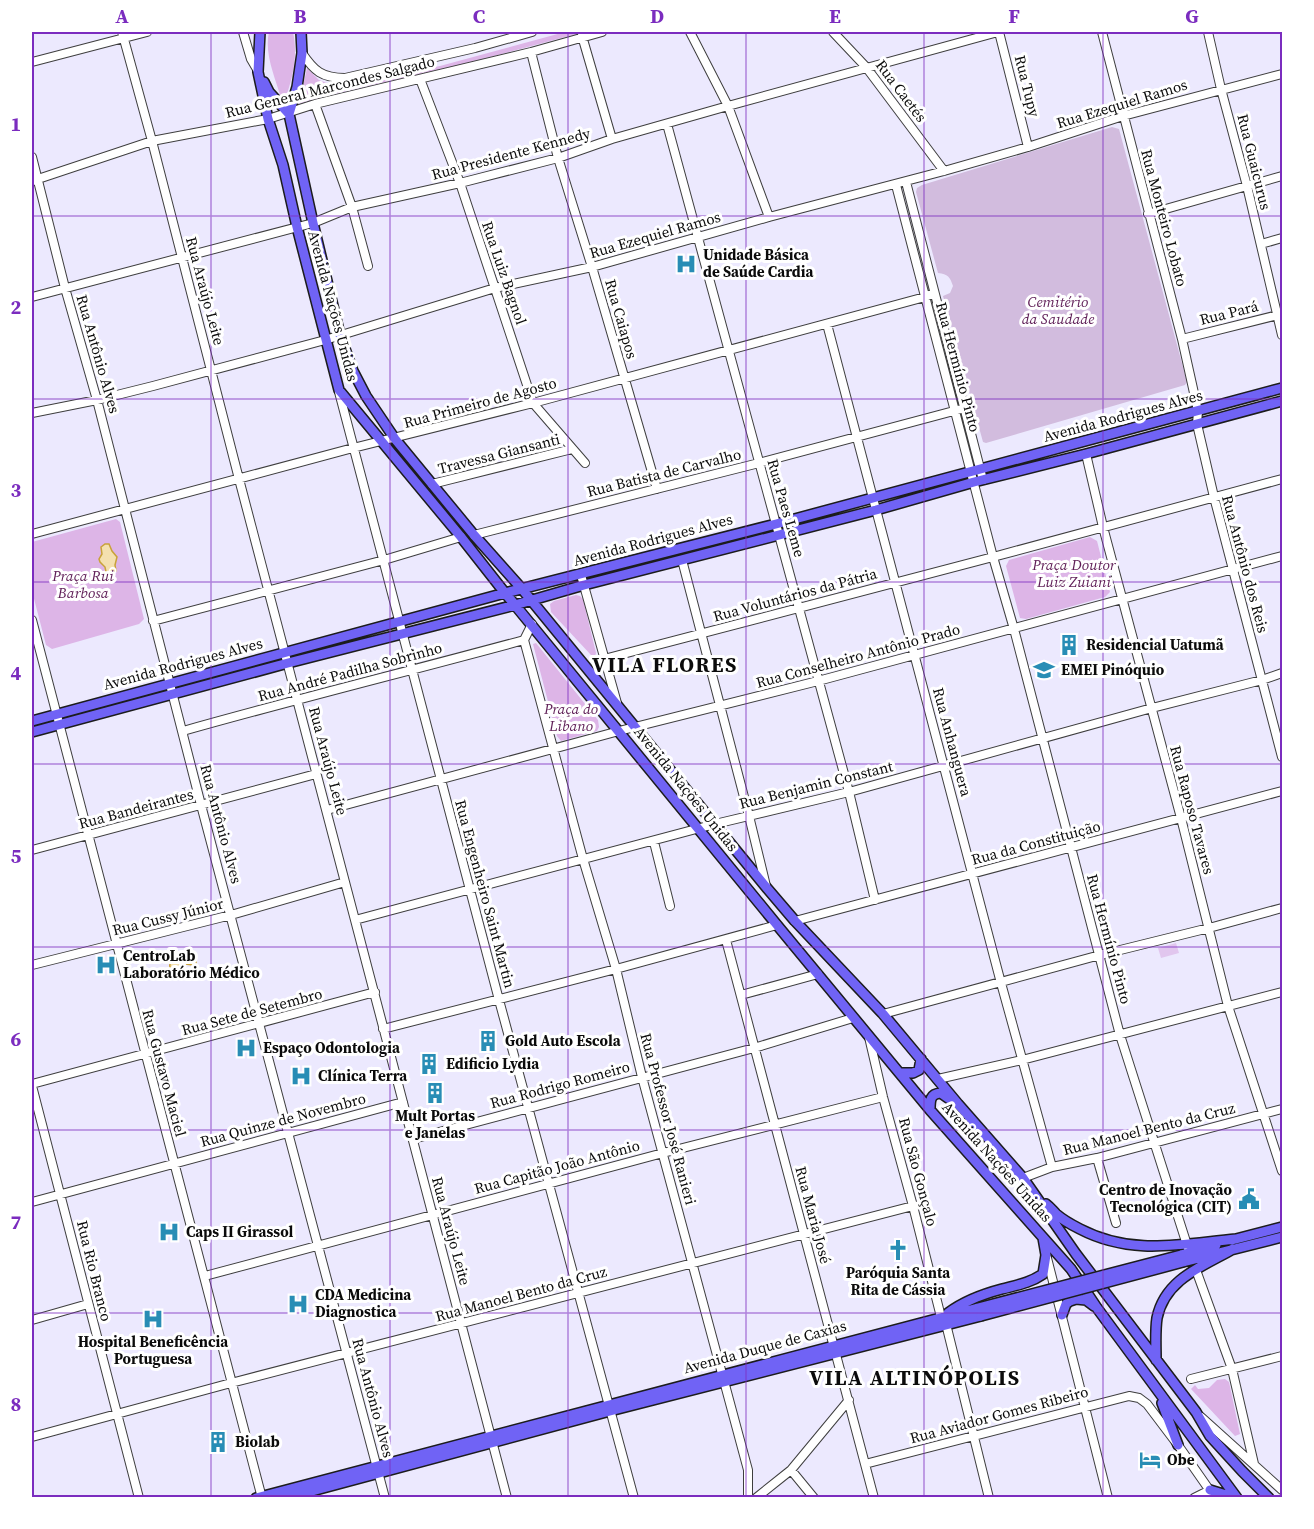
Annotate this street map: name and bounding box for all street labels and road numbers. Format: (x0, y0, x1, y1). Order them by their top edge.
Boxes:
street label: Rua General Marcondes Salgado (223, 50, 437, 123)
street label: Rua Tupy (1010, 53, 1045, 119)
street label: Rua Caetés (871, 55, 932, 126)
street label: Rua Ezequiel Ramos (1054, 74, 1190, 133)
street label: Rua Guaicurus (1232, 112, 1277, 212)
street label: Rua Presidente Kennedy (429, 122, 593, 185)
street label: Rua Monteiro Lobato (1136, 147, 1193, 289)
street label: Rua Ezequiel Ramos (587, 206, 723, 263)
street label: Rua Luiz Bagnol (477, 218, 532, 328)
street label: Avenida Nações Unidas (303, 228, 364, 384)
street label: Rua Araújo Leite (181, 234, 230, 348)
street label: Rua Caiapos (600, 277, 643, 361)
street label: Rua Antônio Alves (71, 292, 125, 416)
street label: Rua Pará (1197, 295, 1261, 330)
street label: Rua Hermínio Pinto (931, 300, 986, 434)
street label: Rua Primeiro de Agosto (401, 372, 559, 433)
street label: Avenida Rodrigues Alves (1041, 384, 1205, 447)
street label: Travessa Giansanti (436, 428, 562, 479)
street label: Rua Batista de Carvalho (585, 443, 743, 502)
street label: Rua Paes Leme (762, 456, 811, 560)
street label: Rua Antônio dos Reis (1217, 493, 1274, 635)
street label: Avenida Rodrigues Alves (571, 508, 735, 571)
street label: Rua Voluntários da Pátria (711, 562, 880, 627)
street label: Rua Conselheiro Antônio Prado (754, 618, 962, 693)
street label: Avenida Rodrigues Alves (101, 632, 265, 695)
street label: Rua André Padilha Sobrinho (255, 637, 444, 706)
street label: Rua Anhanguera (928, 685, 977, 799)
street label: Rua Araújo Leite (304, 704, 353, 818)
street label: Avenida Nações Unidas (629, 722, 743, 856)
street label: Rua Raposo Tavares (1165, 743, 1220, 877)
street label: Rua Benjamin Constant (737, 755, 895, 814)
street label: Rua Antônio Alves (195, 762, 247, 886)
street label: Rua Bandeirantes (76, 783, 196, 834)
street label: Rua Engenheiro Saint Martin (450, 797, 521, 990)
street label: Rua da Constituição (969, 815, 1103, 870)
street label: Rua Hermínio Pinto (1082, 872, 1137, 1006)
street label: Rua Cussy Júnior (110, 892, 226, 940)
street label: Rua Sete de Setembro (179, 983, 325, 1040)
street label: Rua Gustavo Maciel (137, 1007, 192, 1139)
street label: Rua Professor José Ranieri (635, 1031, 702, 1207)
street label: Rua Rodrigo Romeiro (488, 1056, 632, 1113)
street label: Rua Quinze de Novembro (198, 1087, 368, 1152)
street label: Avenida Nações Unidas (938, 1097, 1057, 1226)
street label: Rua Manoel Bento da Cruz (1061, 1097, 1237, 1160)
street label: Rua São Gonçalo (894, 1115, 943, 1229)
street label: Rua Capitão João Antônio (472, 1134, 642, 1199)
street label: Rua Maria José (790, 1164, 837, 1266)
street label: Rua Araújo Leite (427, 1174, 476, 1288)
street label: Rua Rio Branco (72, 1218, 117, 1324)
street label: Rua Manoel Bento da Cruz (433, 1260, 609, 1327)
street label: Avenida Duque de Caxias (681, 1315, 849, 1378)
street label: Rua Antônio Alves (347, 1336, 399, 1460)
street label: Rua Aviador Gomes Ribeiro (907, 1381, 1090, 1448)

